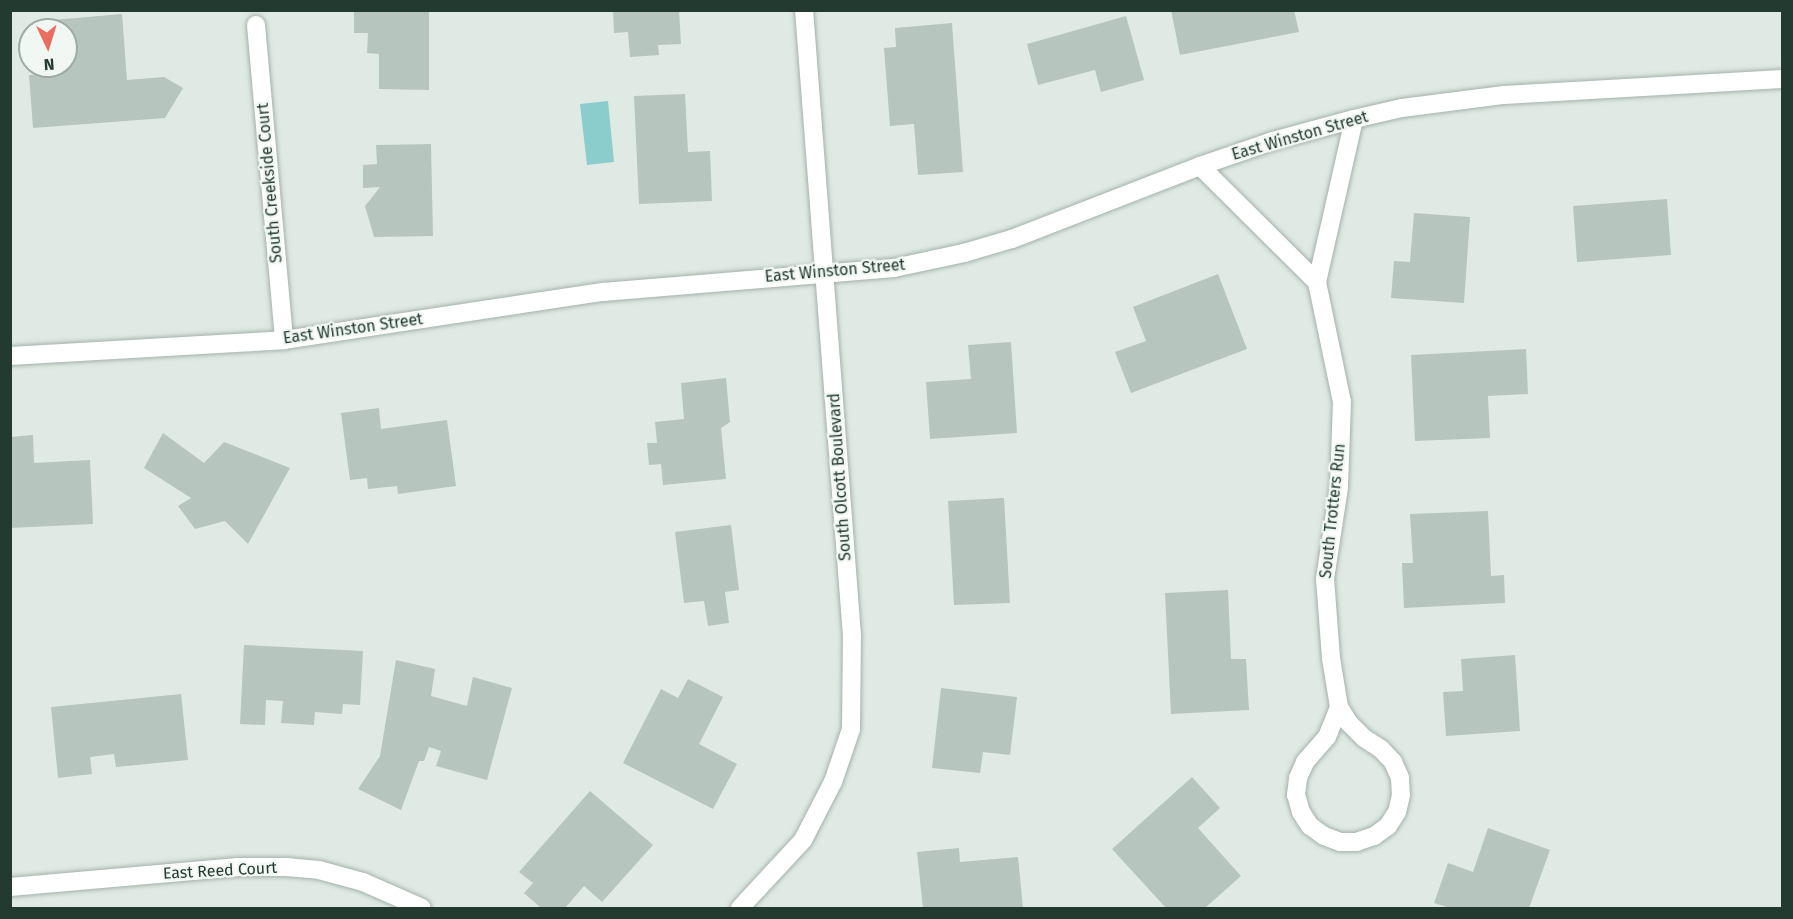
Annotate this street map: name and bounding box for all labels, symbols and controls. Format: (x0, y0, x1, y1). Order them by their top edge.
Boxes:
north arrow (18, 18, 78, 78)
text: N (43, 55, 55, 74)
street label: South Creekside Court (253, 102, 287, 264)
street label: East Winston Street (1230, 107, 1370, 165)
street label: East Winston Street (764, 255, 906, 287)
street label: East Winston Street (282, 310, 424, 348)
street label: South Olcott Boulevard (825, 392, 855, 562)
street label: South Trotters Run (1316, 443, 1350, 579)
street label: East Reed Court (162, 858, 278, 884)

